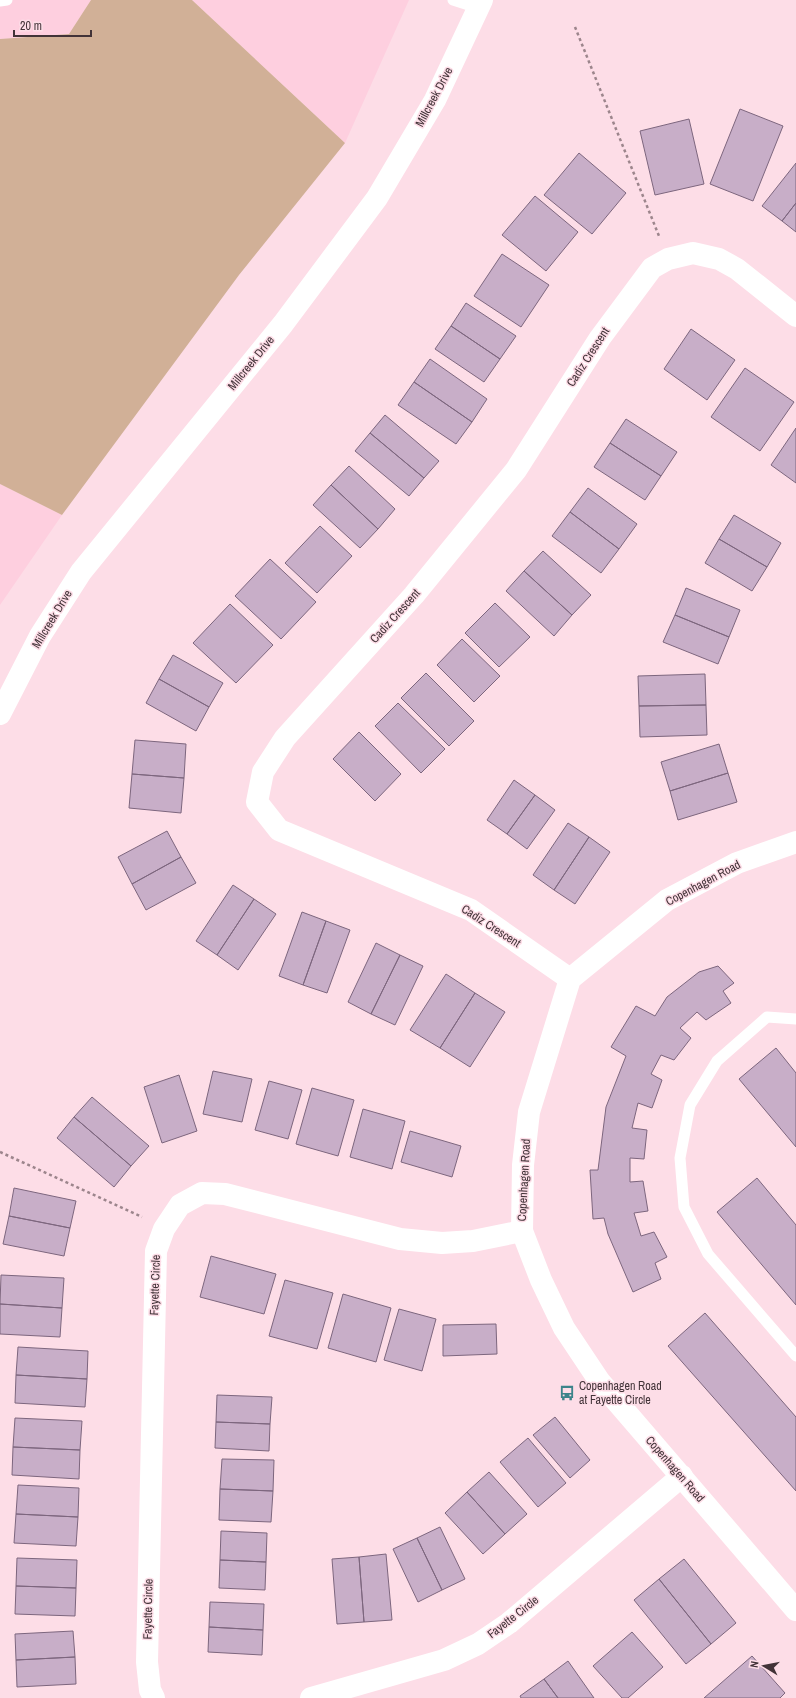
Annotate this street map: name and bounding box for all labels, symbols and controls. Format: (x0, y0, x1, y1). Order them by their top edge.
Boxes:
scale bar (14, 12, 91, 38)
text: 20 m (20, 18, 42, 34)
street label: Millcreek Drive (412, 64, 456, 130)
street label: Cadiz Crescent (563, 324, 613, 390)
street label: Millcreek Drive (224, 332, 278, 394)
street label: Cadiz Crescent (366, 585, 424, 647)
street label: Millcreek Drive (28, 587, 76, 651)
street label: Copenhagen Road (663, 857, 743, 909)
street label: Cadiz Crescent (458, 901, 524, 951)
street label: Copenhagen Road (514, 1138, 534, 1222)
street label: Fayette Circle (146, 1254, 164, 1316)
place label: Copenhagen Road at Fayette Circle (579, 1378, 662, 1408)
bus stop icon: Copenhagen Road at Fayette Circle (558, 1384, 576, 1402)
street label: Copenhagen Road (642, 1433, 708, 1505)
street label: Fayette Circle (139, 1578, 157, 1640)
street label: Fayette Circle (484, 1592, 542, 1642)
north arrow (744, 1646, 784, 1686)
text: N (747, 1660, 762, 1669)

